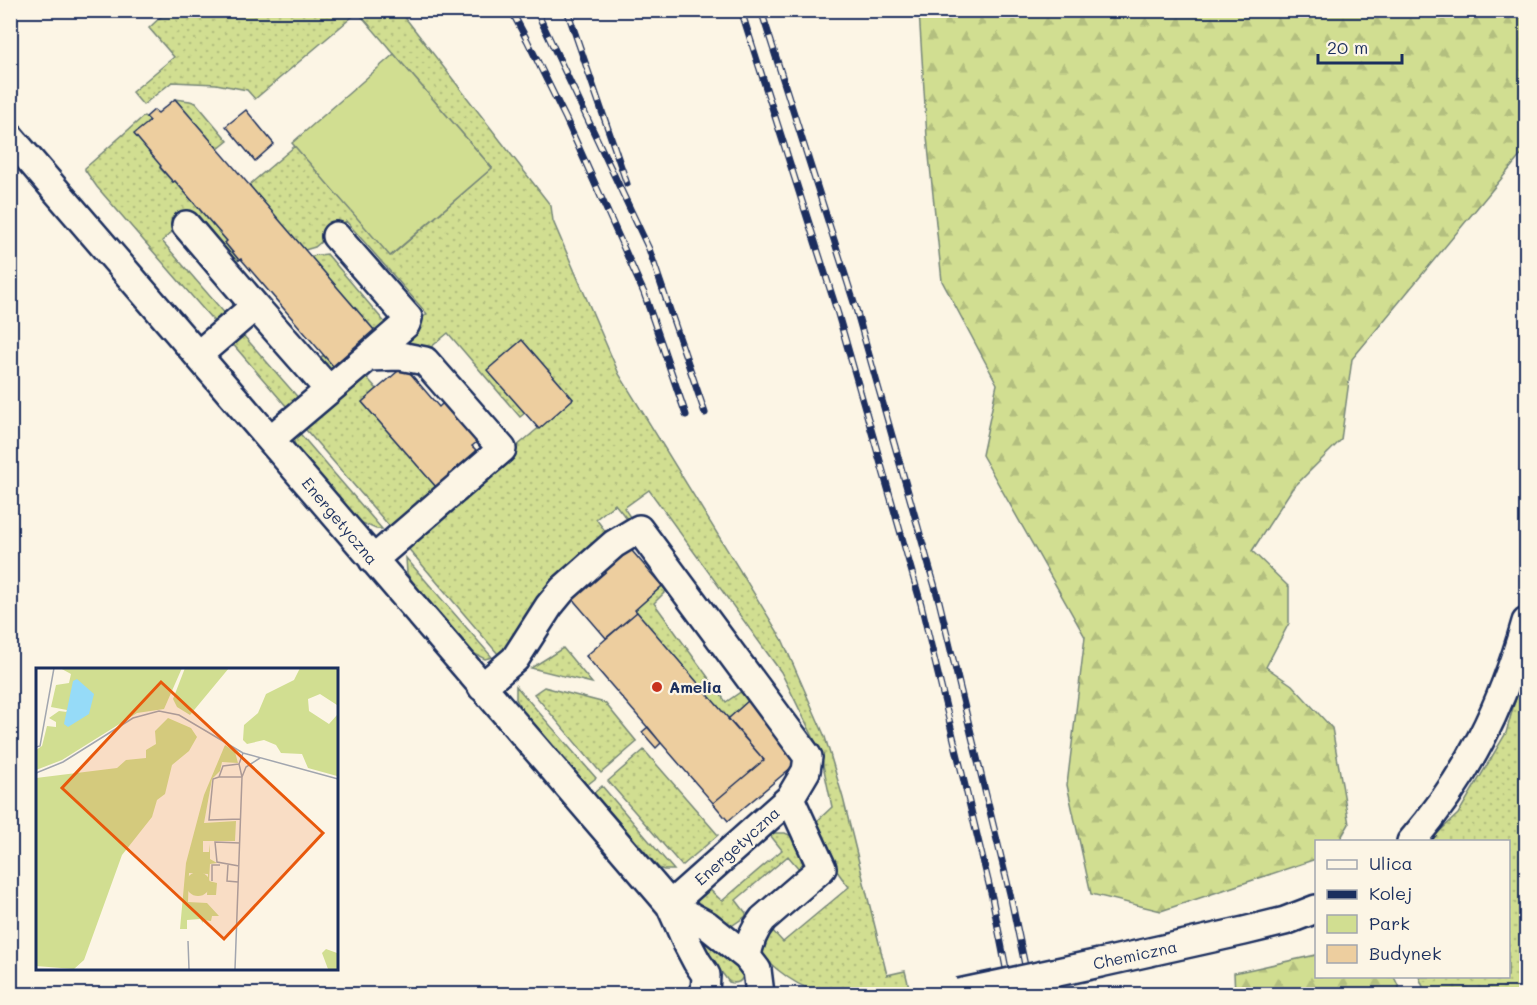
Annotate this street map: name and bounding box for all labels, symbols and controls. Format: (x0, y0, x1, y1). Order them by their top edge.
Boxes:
scale bar (1318, 27, 1402, 65)
text: 20 m (1327, 35, 1368, 59)
street label: Energetyczna (298, 473, 383, 569)
inset map (36, 668, 338, 969)
place label: Amelia (669, 676, 722, 697)
marker: Amelia (650, 680, 664, 694)
street label: Energetyczna (690, 802, 784, 889)
legend (1315, 840, 1510, 978)
text: Ulica (1369, 851, 1413, 875)
text: Kolej (1369, 881, 1412, 905)
text: Park (1369, 911, 1410, 935)
street label: Chemiczna (1091, 935, 1179, 974)
text: Budynek (1369, 941, 1442, 965)

